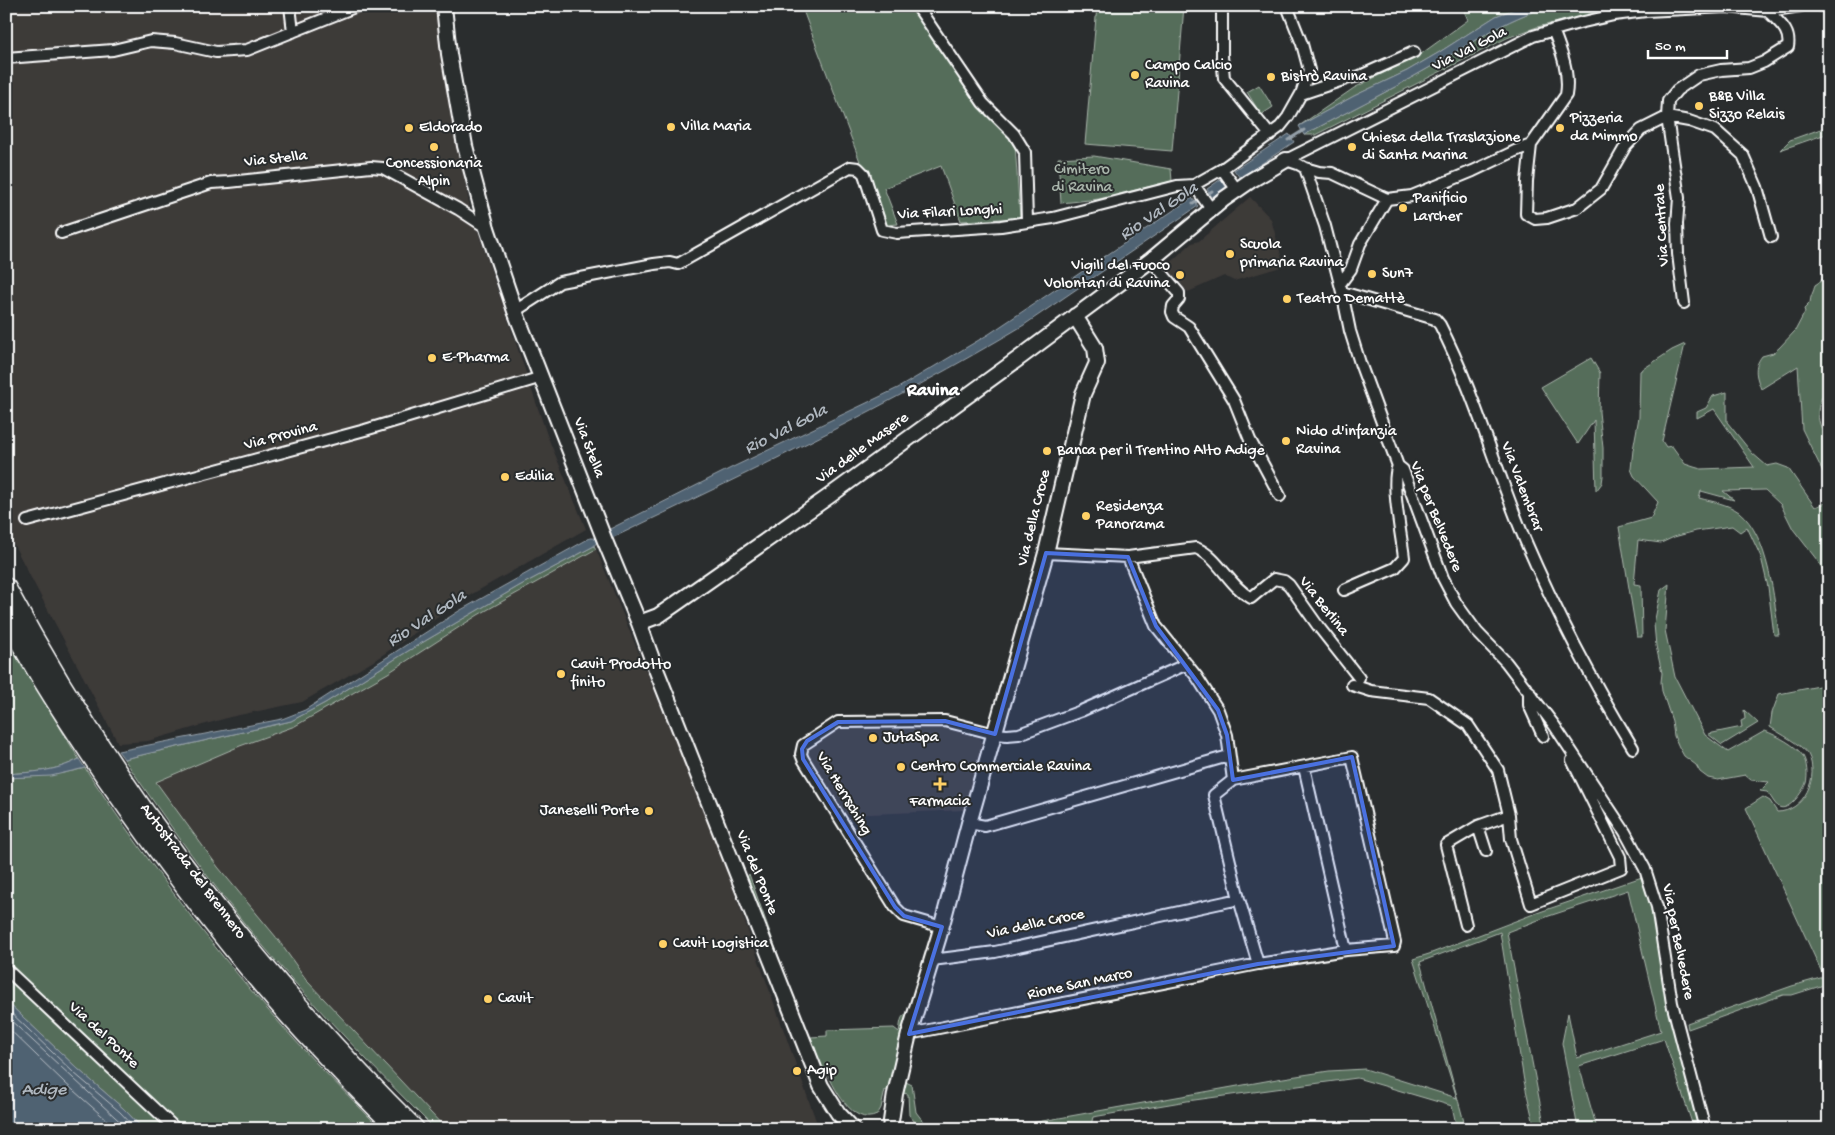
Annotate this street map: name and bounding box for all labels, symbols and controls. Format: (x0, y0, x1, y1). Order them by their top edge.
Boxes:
street label: Via Val Gola (1429, 23, 1511, 77)
scale bar (1648, 28, 1726, 60)
text: 50 m (1655, 38, 1686, 56)
place label: Campo Calcio Ravina (1145, 57, 1232, 94)
place label: Bistrò Ravina (1280, 68, 1368, 87)
marker: Campo Calcio Ravina (1129, 69, 1141, 81)
marker: Bistrò Ravina (1265, 71, 1277, 83)
place label: B&B Villa Sizzo Relais (1708, 88, 1786, 125)
marker: B&B Villa Sizzo Relais (1693, 100, 1705, 112)
place label: Pizzeria da Mimmo (1569, 110, 1638, 147)
place label: Villa Maria (680, 118, 752, 137)
place label: Eldorado (419, 119, 482, 138)
marker: Villa Maria (665, 121, 677, 133)
marker: Eldorado (403, 122, 415, 134)
marker: Pizzeria da Mimmo (1554, 122, 1566, 134)
place label: Chiesa della Traslazione di Santa Marina (1362, 129, 1521, 166)
marker: Concessionaria Alpin (428, 141, 440, 153)
marker: Chiesa della Traslazione di Santa Marina (1346, 141, 1358, 153)
street label: Via Stella (243, 147, 310, 173)
place label: Concessionaria Alpin (386, 155, 483, 192)
park label: Cimitero di Ravina (1052, 161, 1114, 198)
water label: Rio Val Gola (1116, 178, 1203, 246)
street label: Via Centrale (1651, 183, 1675, 268)
place label: Panificio Larcher (1412, 190, 1467, 227)
street label: Via Filari Longhi (896, 201, 1003, 225)
marker: Panificio Larcher (1397, 202, 1409, 214)
place label: Scuola primaria Ravina (1239, 236, 1344, 273)
marker: Scuola primaria Ravina (1224, 248, 1236, 260)
place label: Vigili del Fuoco Volontari di Ravina (1043, 257, 1171, 294)
place label: Sun7 (1382, 265, 1414, 284)
marker: Sun7 (1366, 268, 1378, 280)
marker: Vigili del Fuoco Volontari di Ravina (1174, 269, 1186, 281)
place label: Teatro Demattè (1296, 290, 1406, 309)
marker: Teatro Demattè (1281, 293, 1293, 305)
place label: E-Pharma (442, 349, 510, 368)
marker: E-Pharma (426, 352, 438, 364)
district label: Ravina (906, 380, 961, 403)
water label: Rio Val Gola (741, 400, 832, 460)
street label: Via delle Masere (812, 409, 914, 490)
street label: Via Stella (567, 414, 609, 482)
street label: Via Provina (241, 418, 321, 456)
place label: Nido d'infanzia Ravina (1296, 423, 1398, 460)
marker: Nido d'infanzia Ravina (1280, 435, 1292, 447)
street label: Via Valembrar (1495, 438, 1547, 536)
place label: Banca per il Trentino Alto Adige (1056, 442, 1265, 461)
marker: Banca per il Trentino Alto Adige (1041, 445, 1053, 457)
street label: Via per Belvedere (1404, 458, 1466, 576)
street label: Via della Croce (1014, 467, 1056, 569)
place label: Edilia (515, 468, 555, 487)
marker: Edilia (499, 471, 511, 483)
place label: Residenza Panorama (1095, 498, 1166, 535)
marker: Residenza Panorama (1080, 510, 1092, 522)
street label: Via Berlina (1293, 573, 1353, 642)
water label: Rio Val Gola (384, 585, 471, 652)
place label: Cavit Prodotto finito (570, 656, 671, 693)
marker: Cavit Prodotto finito (555, 668, 567, 680)
place label: JutaSpa (883, 729, 940, 748)
marker: JutaSpa (867, 732, 879, 744)
street label: Via Herrsching (810, 748, 875, 839)
place label: Centro Commerciale Ravina (911, 758, 1092, 777)
marker: Centro Commerciale Ravina (895, 761, 907, 773)
marker: Farmacia (934, 778, 946, 790)
place label: Farmacia (909, 793, 972, 812)
street label: Autostrada del Brennero (135, 800, 249, 944)
place label: Janeselli Porte (540, 802, 640, 821)
marker: Janeselli Porte (643, 805, 655, 817)
street label: Via del Ponte (730, 827, 782, 919)
street label: Via per Belvedere (1656, 882, 1698, 1002)
street label: Via della Croce (985, 905, 1087, 945)
place label: Cavit Logistica (673, 935, 769, 954)
marker: Cavit Logistica (657, 938, 669, 950)
street label: Rione San Marco (1026, 965, 1134, 1005)
place label: Cavit (498, 990, 534, 1009)
marker: Cavit (482, 993, 494, 1005)
street label: Via del Ponte (63, 998, 143, 1074)
place label: Agip (807, 1062, 837, 1081)
marker: Agip (791, 1065, 803, 1077)
water label: Adige (22, 1080, 67, 1101)

